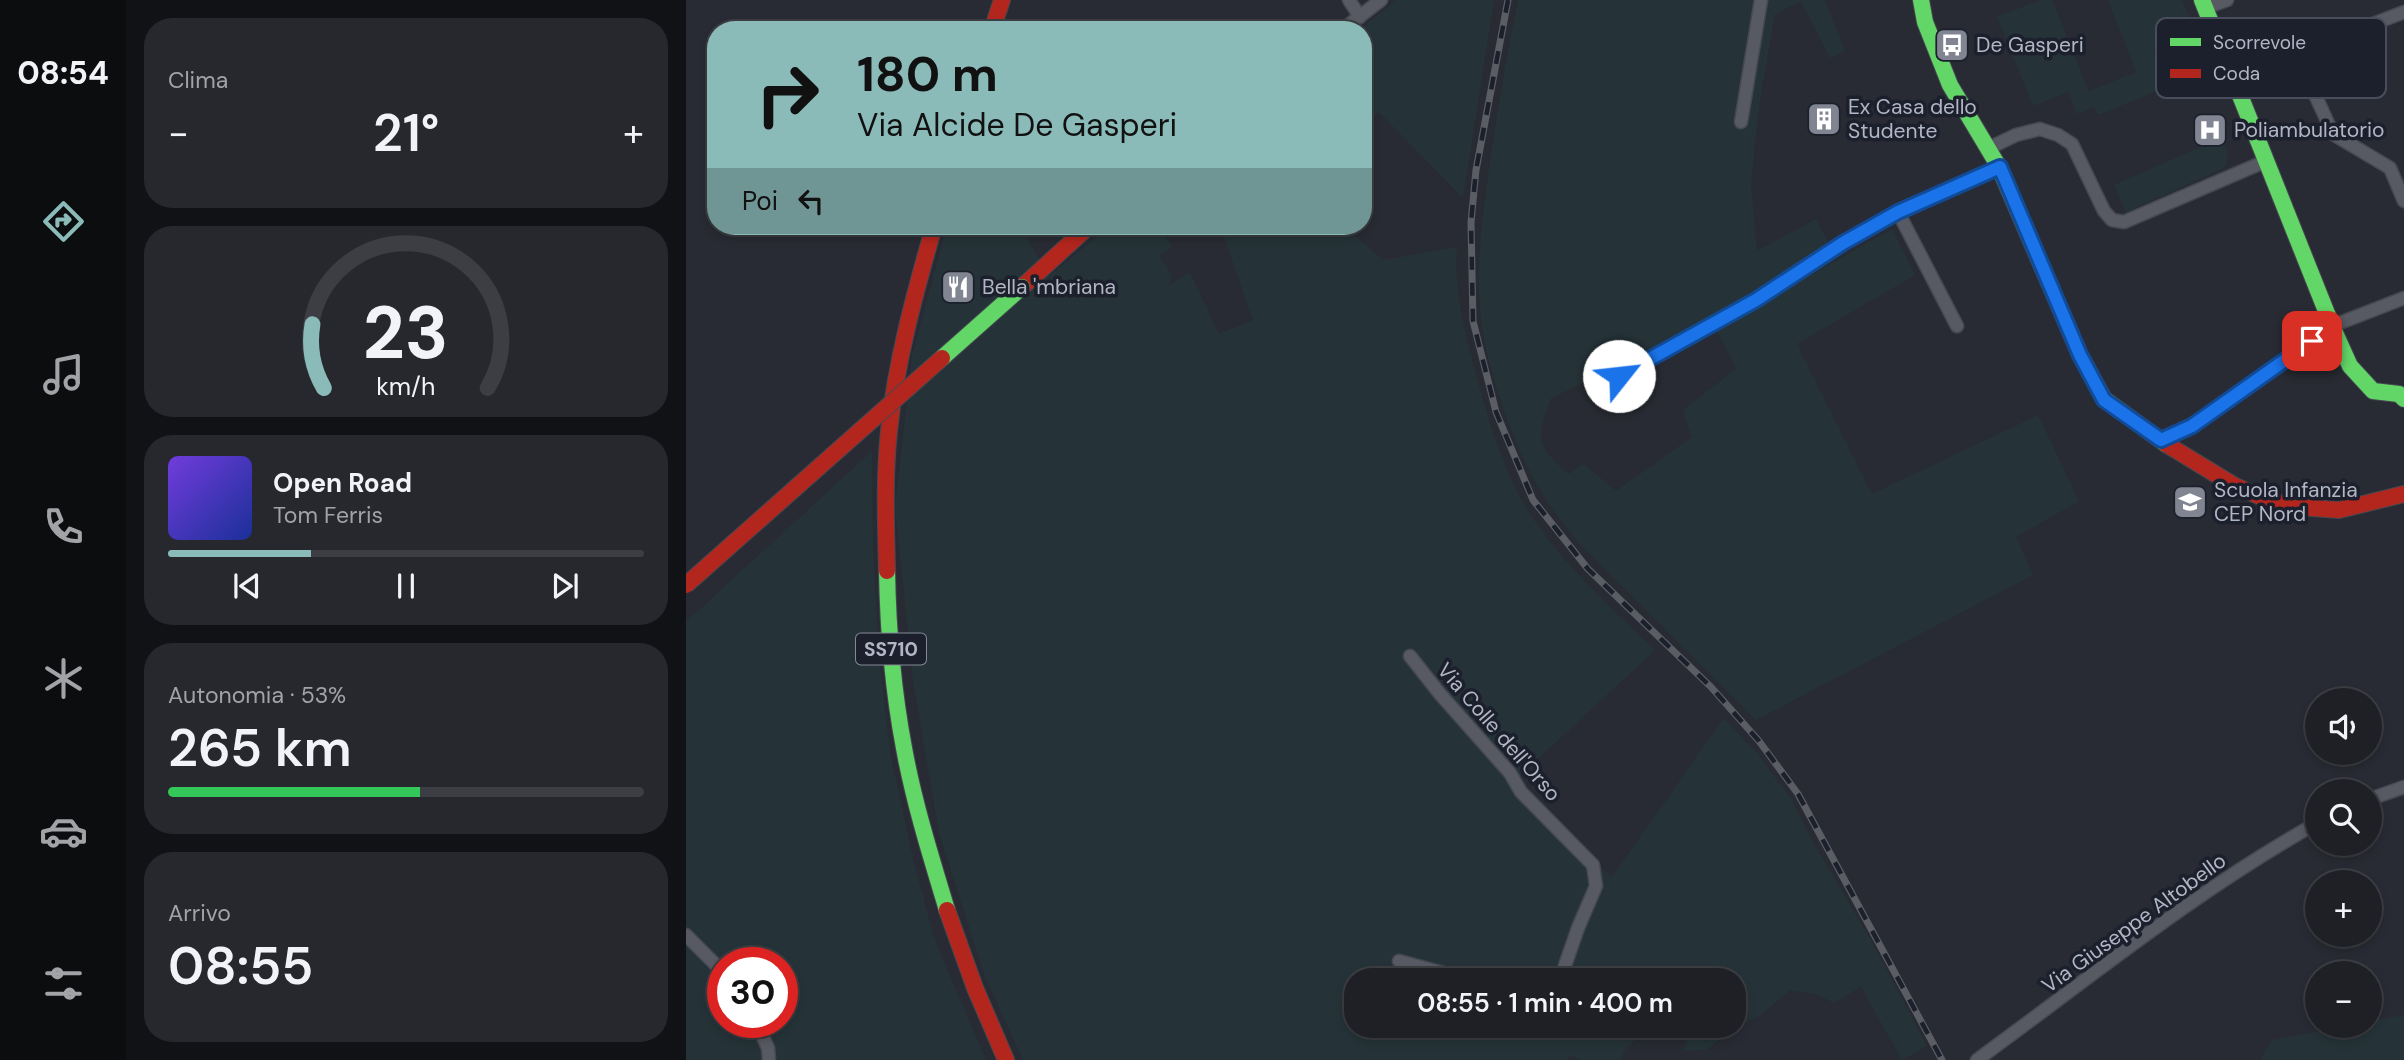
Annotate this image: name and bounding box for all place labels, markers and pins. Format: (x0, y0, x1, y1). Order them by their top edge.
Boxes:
bus stop icon: De Gasperi (1933, 26, 1971, 64)
place label: De Gasperi (1976, 31, 2084, 59)
place label: Ex Casa dello Studente (1848, 93, 1977, 145)
building icon: Ex Casa dello Studente (1805, 100, 1843, 138)
hospital icon: Poliambulatorio (2191, 111, 2229, 149)
place label: Poliambulatorio (2234, 116, 2385, 144)
restaurant icon: Bella 'mbriana (939, 268, 977, 306)
place label: Bella 'mbriana (982, 273, 1116, 301)
pin (2282, 311, 2342, 371)
place label: Scuola Infanzia CEP Nord (2214, 476, 2358, 528)
school or university icon: Scuola Infanzia CEP Nord (2171, 483, 2209, 521)

